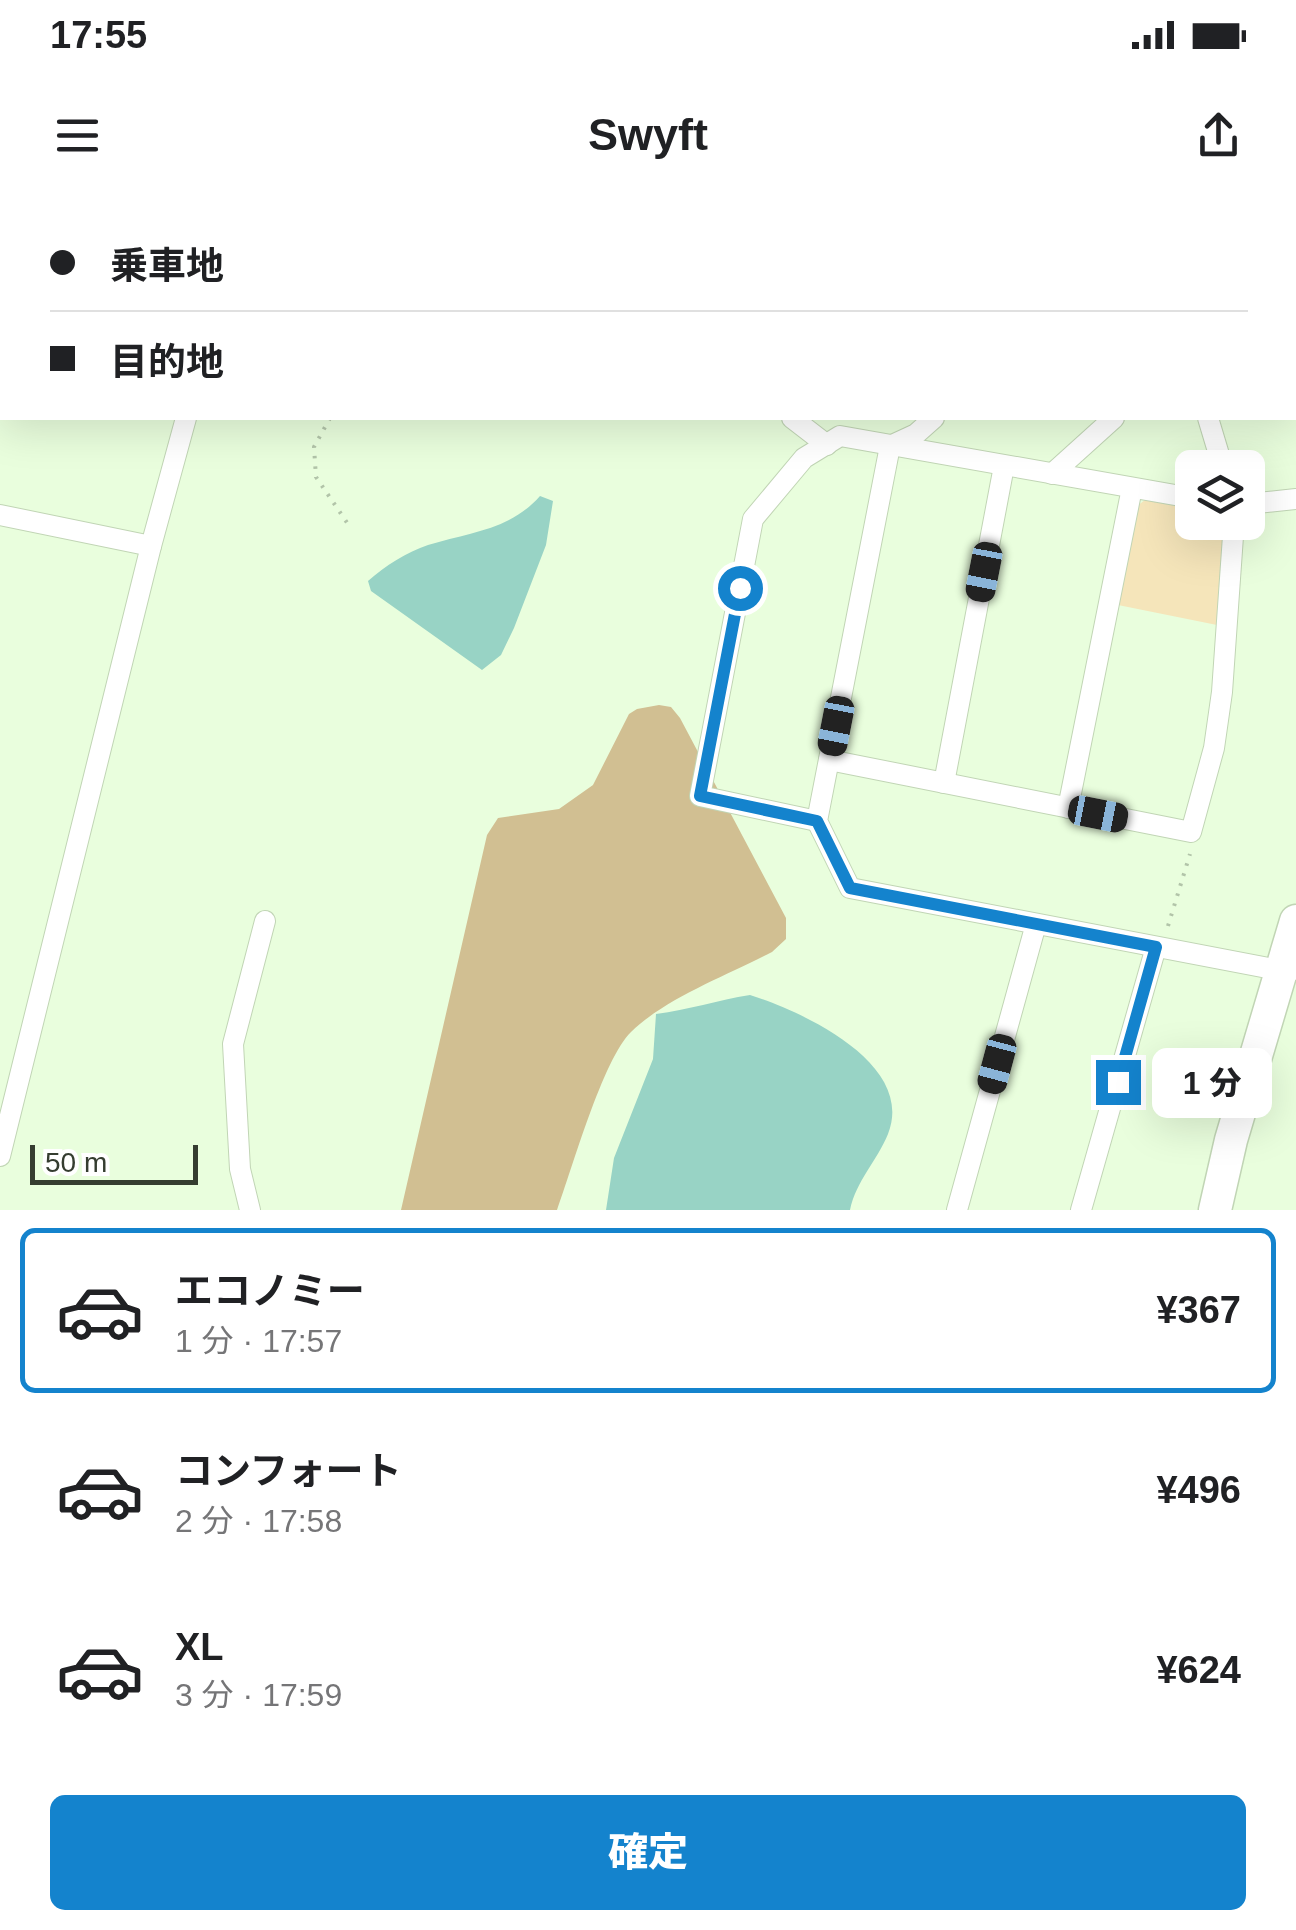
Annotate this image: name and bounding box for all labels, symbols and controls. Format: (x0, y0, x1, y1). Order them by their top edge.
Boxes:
text: 17:55 (50, 14, 147, 56)
icon: menu (50, 108, 105, 163)
icon: share (1191, 108, 1246, 163)
text: Swyft (588, 109, 708, 160)
text: 乗車地 (110, 245, 224, 287)
text: 目的地 (110, 341, 224, 383)
map controls (1175, 450, 1265, 540)
button: layers (1175, 450, 1265, 540)
car (964, 540, 1004, 604)
route start (718, 566, 763, 611)
car (816, 694, 856, 758)
car (1066, 794, 1130, 834)
car (975, 1031, 1019, 1097)
callout: 1 分 (1153, 1047, 1273, 1117)
route end (1096, 1060, 1141, 1105)
text: 1 分 (1183, 1065, 1241, 1101)
scale bar (30, 1140, 198, 1184)
text: 50 m (45, 1147, 107, 1178)
icon: car (55, 1266, 145, 1356)
text: エコノミー (175, 1270, 365, 1312)
text: ¥367 (1156, 1289, 1241, 1331)
text: 1 分 · 17:57 (175, 1323, 342, 1359)
icon: car (55, 1446, 145, 1536)
text: コンフォート (175, 1450, 402, 1492)
text: ¥496 (1156, 1469, 1241, 1511)
text: 2 分 · 17:58 (175, 1503, 342, 1539)
icon: car (55, 1626, 145, 1716)
text: XL (175, 1626, 224, 1668)
text: ¥624 (1156, 1649, 1241, 1691)
text: 3 分 · 17:59 (175, 1677, 342, 1713)
button: 確定 (50, 1795, 1246, 1910)

